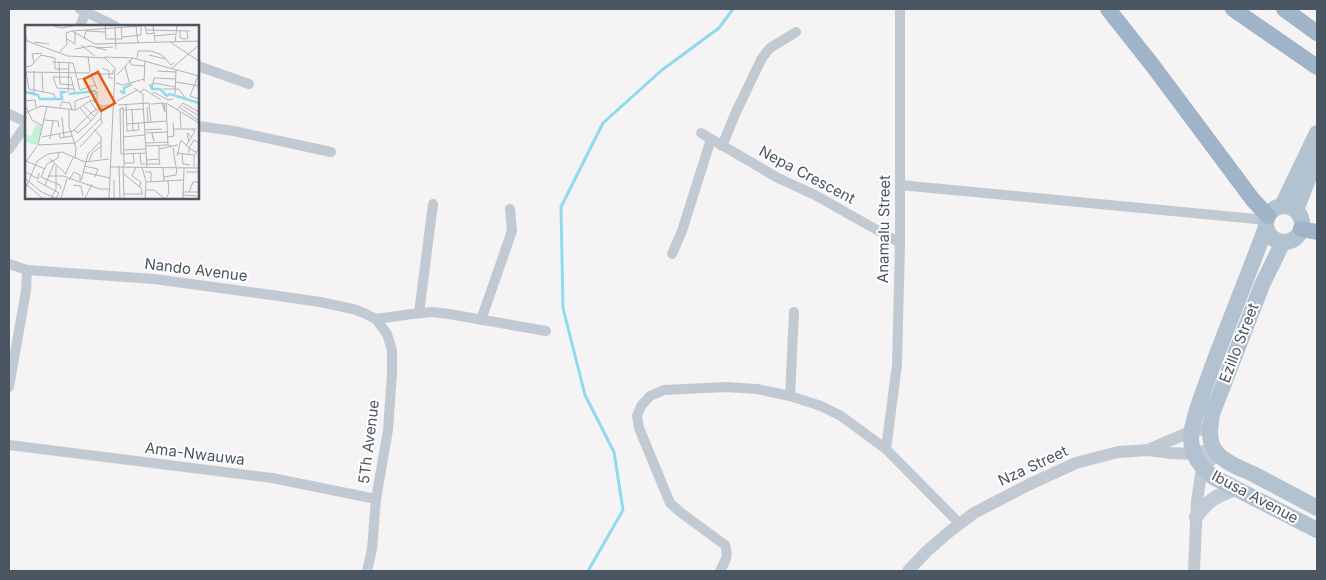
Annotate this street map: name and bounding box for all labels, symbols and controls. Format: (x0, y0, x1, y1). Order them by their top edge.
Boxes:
inset map (25, 25, 199, 199)
street label: Nepa Crescent (756, 141, 859, 208)
street label: Anamalu Street (873, 175, 894, 283)
street label: Nando Avenue (143, 254, 249, 285)
street label: Ezillo Street (1215, 300, 1262, 385)
street label: 5Th Avenue (354, 399, 383, 485)
street label: Ama-Nwauwa (144, 438, 246, 469)
street label: Nza Street (995, 441, 1071, 490)
street label: Ibusa Avenue (1209, 466, 1302, 527)

